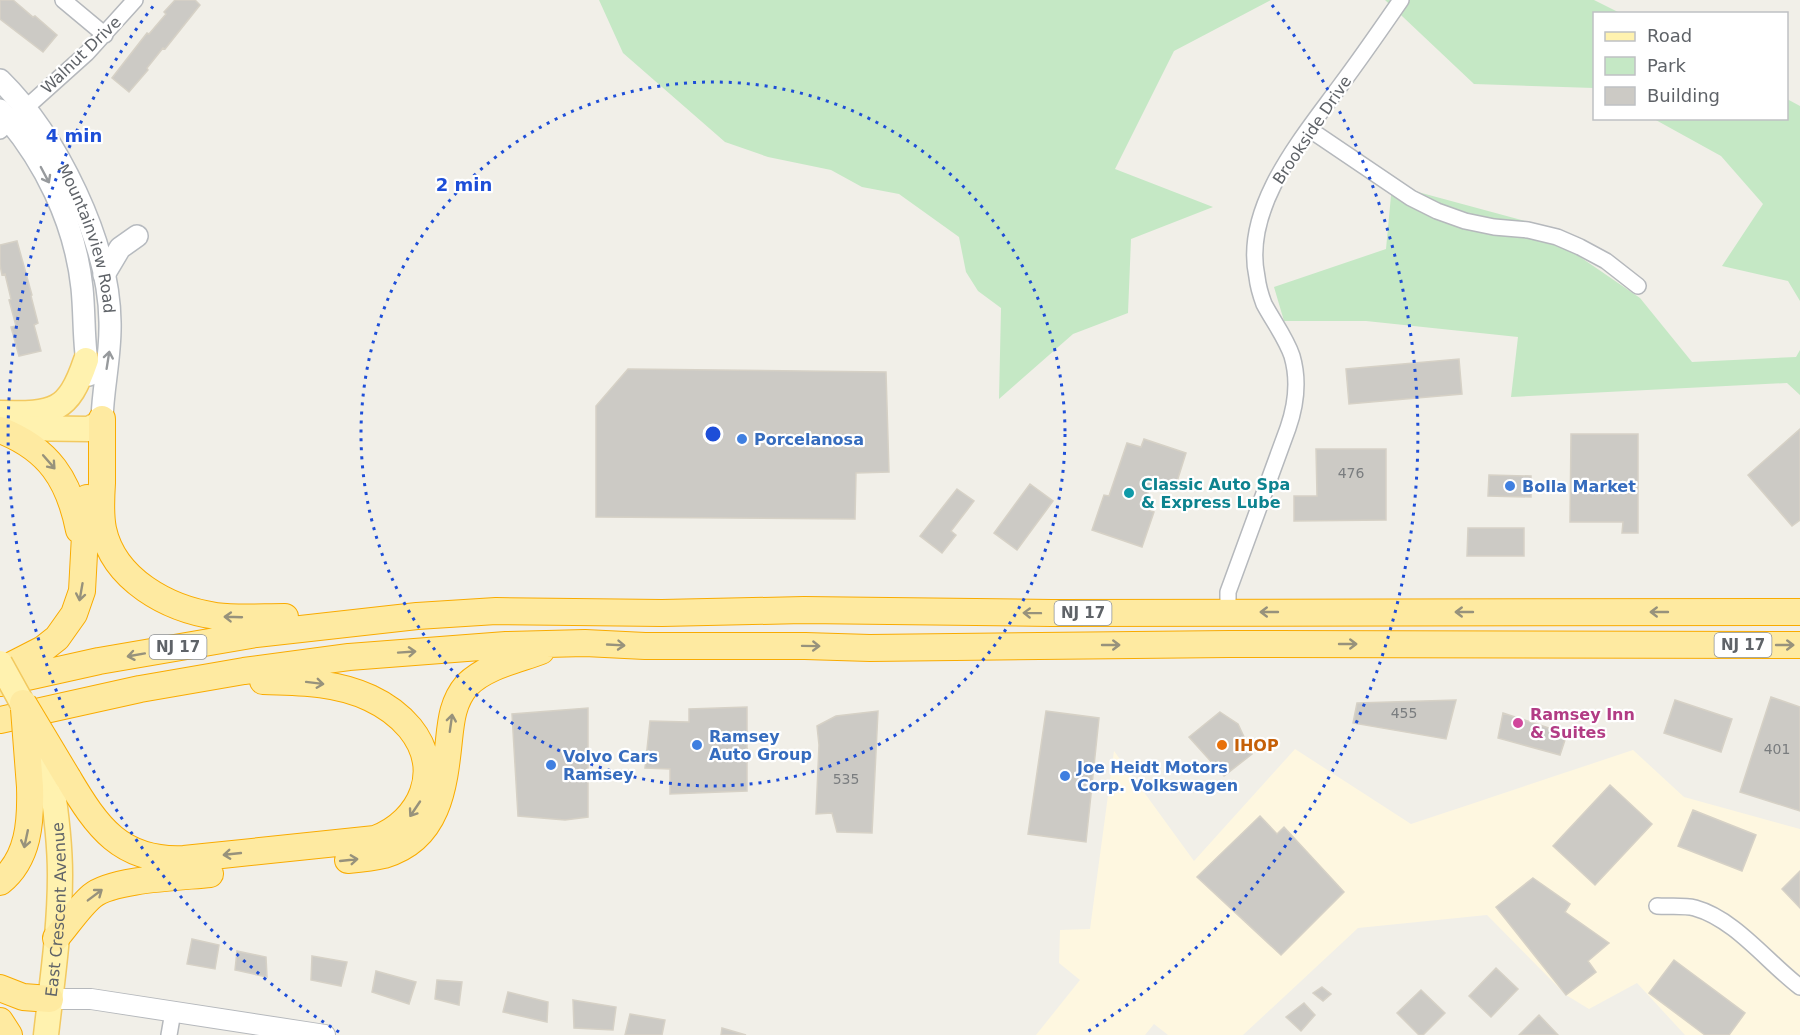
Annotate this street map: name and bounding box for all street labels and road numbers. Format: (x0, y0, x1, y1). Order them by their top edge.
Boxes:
street label: Walnut Drive (37, 12, 125, 98)
street label: Brookside Drive (1269, 72, 1355, 188)
street label: Mountainview Road (54, 160, 119, 314)
road number: NJ 17 (1054, 601, 1112, 625)
road number: NJ 17 (1714, 633, 1772, 657)
road number: NJ 17 (150, 635, 207, 659)
street label: East Crescent Avenue (41, 821, 70, 998)

